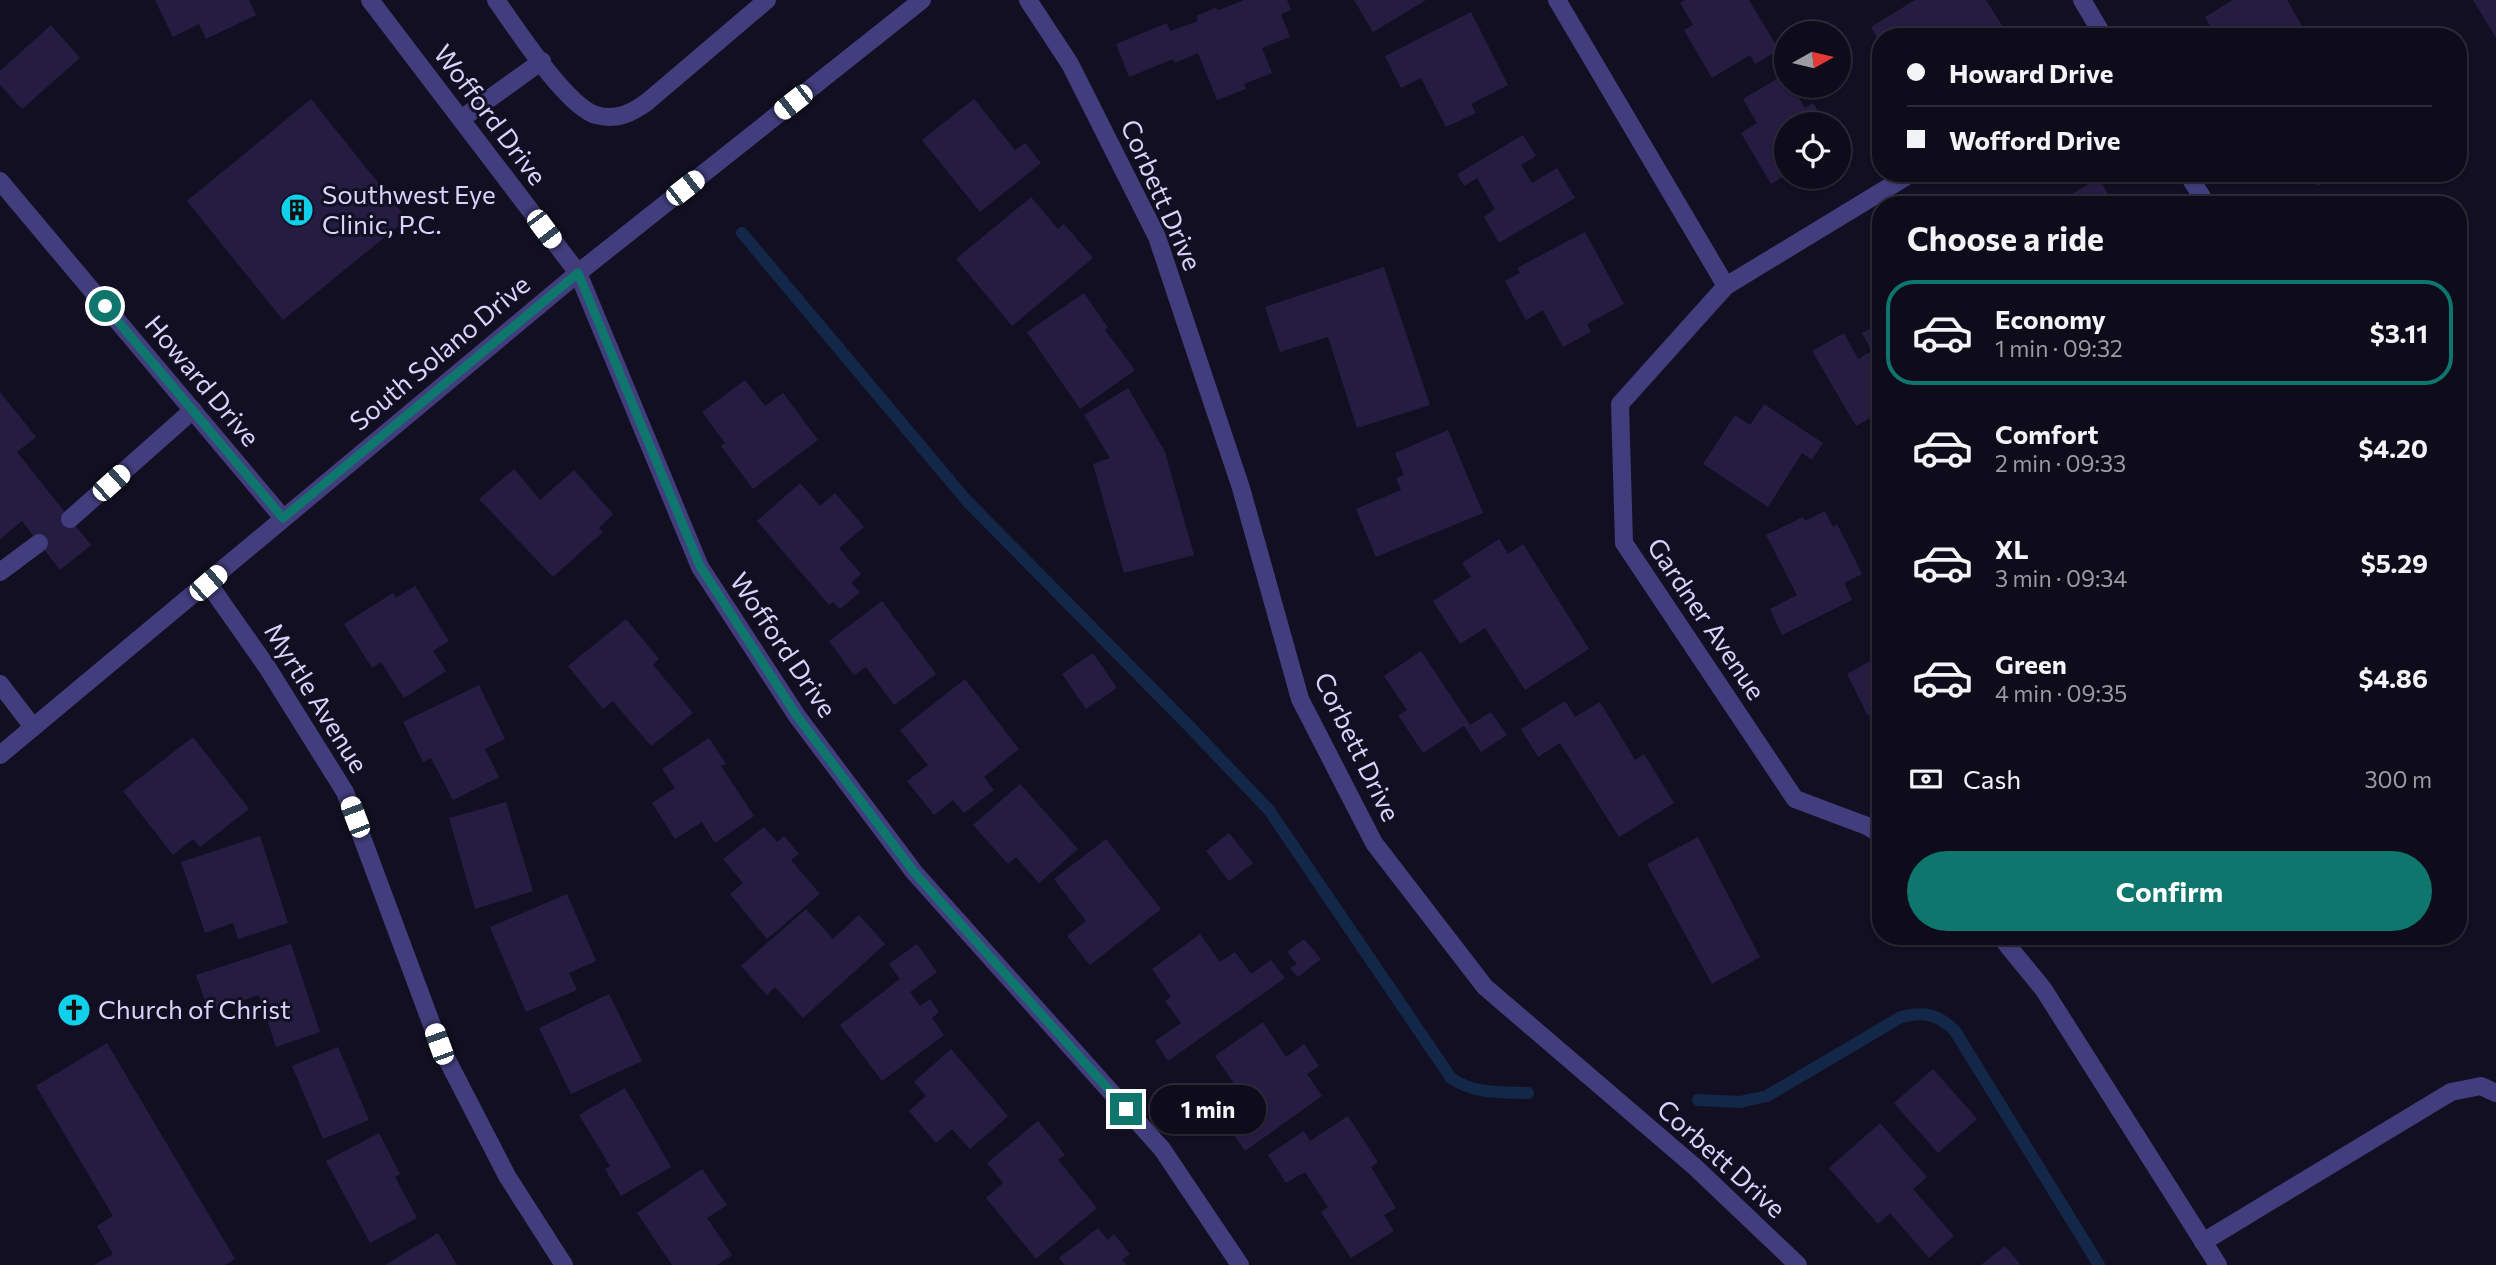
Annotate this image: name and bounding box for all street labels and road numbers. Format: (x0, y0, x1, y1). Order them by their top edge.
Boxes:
street label: Wofford Drive (428, 38, 554, 190)
street label: Corbett Drive (1115, 114, 1209, 275)
street label: South Solano Drive (343, 268, 535, 436)
street label: Howard Drive (139, 308, 267, 452)
street label: Gardner Avenue (1642, 531, 1773, 705)
street label: Wofford Drive (725, 566, 844, 722)
street label: Myrtle Avenue (259, 617, 376, 778)
street label: Corbett Drive (1309, 667, 1408, 826)
street label: Corbett Drive (1652, 1092, 1792, 1224)

